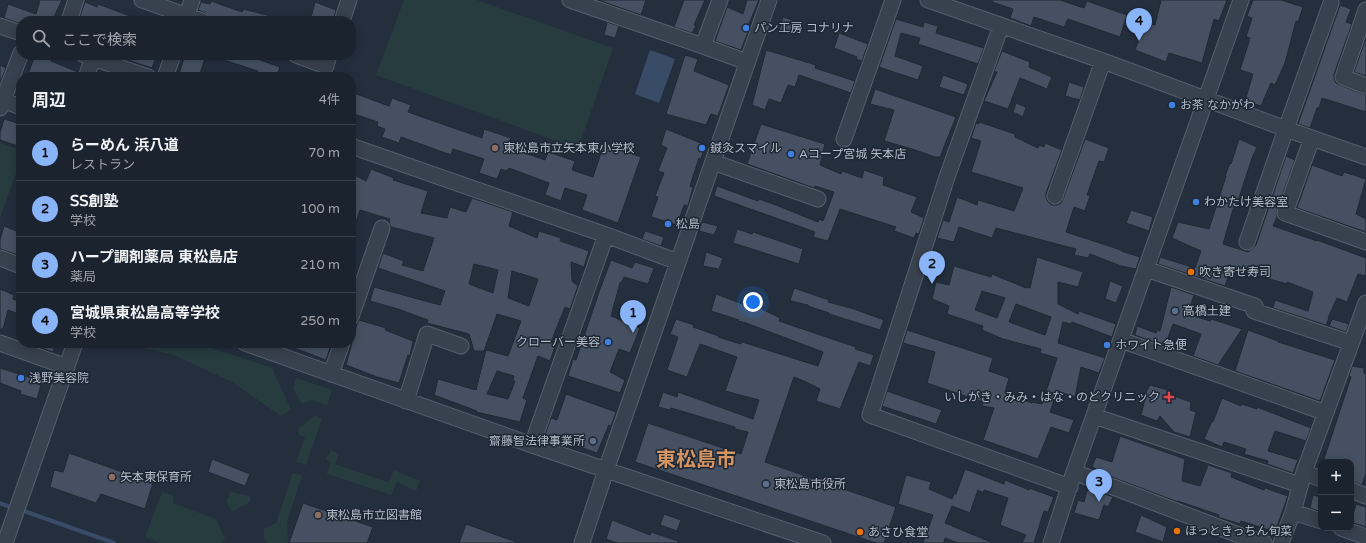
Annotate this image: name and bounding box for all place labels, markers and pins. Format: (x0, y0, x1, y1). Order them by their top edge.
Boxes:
pin: 4 (1126, 8, 1152, 41)
place label: パン工房 コナリナ (754, 21, 854, 35)
marker: パン工房 コナリナ (741, 23, 751, 33)
place label: お茶 なかがわ (1180, 98, 1255, 112)
marker: お茶 なかがわ (1167, 100, 1177, 110)
place label: 東松島市立矢本東小学校 (503, 141, 635, 155)
place label: 鍼灸スマイル (710, 141, 782, 155)
marker: 東松島市立矢本東小学校 (490, 143, 500, 153)
marker: 鍼灸スマイル (697, 143, 707, 153)
place label: Aコープ宮城 矢本店 (799, 147, 906, 161)
marker: Aコープ宮城 矢本店 (786, 149, 796, 159)
place label: わかたけ美容室 (1204, 195, 1288, 209)
marker: わかたけ美容室 (1191, 197, 1201, 207)
place label: 松島 (676, 217, 700, 231)
marker: 松島 (663, 219, 673, 229)
pin: 2 (919, 251, 945, 284)
place label: 吹き寄せ寿司 (1199, 265, 1271, 279)
marker: 吹き寄せ寿司 (1186, 267, 1196, 277)
pin: 1 (620, 300, 646, 333)
place label: 高橋土建 (1183, 304, 1231, 318)
marker: 高橋土建 (1170, 306, 1180, 316)
place label: クローバー美容 (516, 335, 600, 349)
marker: クローバー美容 (603, 337, 613, 347)
place label: ホワイト急便 (1115, 338, 1187, 352)
marker: ホワイト急便 (1102, 340, 1112, 350)
place label: 浅野美容院 (29, 371, 89, 385)
marker: 浅野美容院 (16, 373, 26, 383)
place label: いしがき・みみ・はな・のどクリニック (944, 390, 1160, 404)
marker: いしがき・みみ・はな・のどクリニック (1163, 391, 1175, 403)
place label: 齋藤智法律事業所 (489, 434, 585, 448)
marker: 齋藤智法律事業所 (588, 436, 598, 446)
pin: 3 (1086, 469, 1112, 502)
place label: 矢本東保育所 (120, 470, 192, 484)
marker: 矢本東保育所 (107, 472, 117, 482)
place label: 東松島市役所 (774, 477, 846, 491)
marker: 東松島市役所 (761, 479, 771, 489)
place label: 東松島市立図書館 (326, 508, 422, 522)
marker: 東松島市立図書館 (313, 510, 323, 520)
place label: ほっときっちん旬菜 (1185, 524, 1293, 538)
place label: あさひ食堂 (868, 525, 928, 539)
marker: ほっときっちん旬菜 (1172, 526, 1182, 536)
marker: あさひ食堂 (855, 527, 865, 537)

